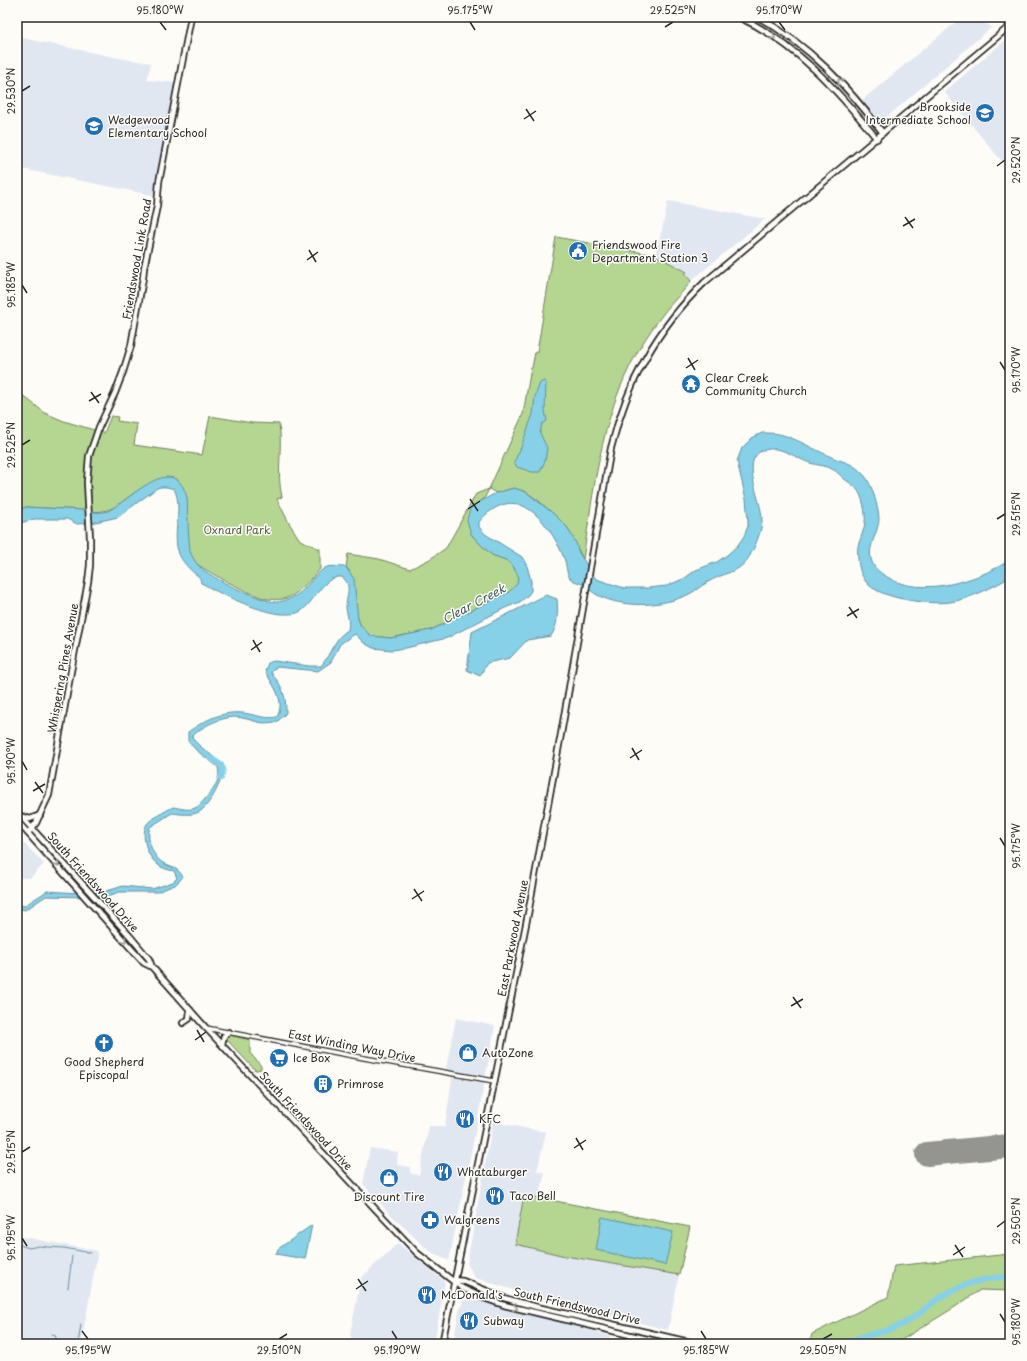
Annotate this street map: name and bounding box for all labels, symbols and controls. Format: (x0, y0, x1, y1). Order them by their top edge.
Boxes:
text: 95.180°W (136, 2, 184, 17)
text: 95.175°W (447, 2, 493, 17)
text: 29.525°N (650, 2, 696, 17)
text: 95.170°W (756, 2, 803, 17)
one-way arrow (769, 32, 776, 40)
text: 29.530°N (3, 67, 18, 114)
one-way arrow (838, 79, 845, 86)
place label: Brookside Intermediate School (866, 98, 971, 128)
school or university icon: Brookside Intermediate School (974, 102, 996, 124)
place label: Wedgewood Elementary School (108, 111, 207, 141)
school or university icon: Wedgewood Elementary School (83, 115, 105, 137)
text: 29.520°N (1008, 136, 1023, 183)
street label: Friendswood Link Road (118, 197, 155, 321)
place label: Friendswood Fire Department Station 3 (592, 236, 708, 266)
public building icon: Friendswood Fire Department Station 3 (567, 240, 589, 262)
text: 95.185°W (3, 261, 18, 308)
text: 95.170°W (1008, 346, 1023, 393)
place label: Clear Creek Community Church (705, 369, 807, 399)
temple icon: Clear Creek Community Church (680, 373, 702, 395)
text: 29.525°N (3, 422, 18, 468)
text: 29.515°N (1008, 492, 1023, 536)
park label: Oxnard Park (203, 521, 271, 538)
water label: Clear Creek (439, 579, 509, 627)
street label: Whispering Pines Avenue (43, 602, 82, 734)
text: 95.190°W (3, 737, 18, 784)
text: 95.175°W (1008, 823, 1023, 869)
street label: South Friendswood Drive (44, 828, 143, 936)
one-way arrow (52, 860, 59, 867)
street label: East Parkwood Avenue (493, 878, 532, 998)
one-way arrow (120, 935, 127, 942)
street label: East Winding Way Drive (287, 1025, 417, 1066)
church icon: Good Shepherd Episcopal (93, 1032, 115, 1054)
shop icon: AutoZone (457, 1042, 479, 1064)
place label: AutoZone (482, 1044, 534, 1061)
supermarket icon: Ice Box (268, 1047, 290, 1069)
place label: Ice Box (293, 1049, 330, 1066)
place label: Good Shepherd Episcopal (64, 1053, 144, 1083)
street label: South Friendswood Drive (256, 1067, 357, 1174)
building icon: Primrose (312, 1073, 334, 1095)
place label: Primrose (337, 1075, 384, 1092)
restaurant icon: KFC (454, 1108, 476, 1130)
place label: KFC (479, 1110, 501, 1127)
text: 29.515°N (3, 1130, 18, 1174)
restaurant icon: Whataburger (432, 1161, 454, 1183)
place label: Whataburger (457, 1163, 528, 1180)
shop icon: Discount Tire (378, 1167, 400, 1189)
restaurant icon: Taco Bell (484, 1185, 506, 1207)
place label: Taco Bell (509, 1187, 556, 1204)
place label: Discount Tire (353, 1188, 425, 1205)
text: 29.505°N (1008, 1197, 1023, 1245)
pharmacy icon: Walgreens (419, 1209, 441, 1231)
place label: Walgreens (444, 1211, 500, 1228)
text: 95.195°W (3, 1214, 18, 1261)
street label: South Friendswood Drive (512, 1283, 642, 1328)
restaurant icon: McDonald's (416, 1284, 438, 1306)
place label: McDonald's (441, 1286, 503, 1303)
text: 95.180°W (1008, 1298, 1023, 1346)
one-way arrow (511, 1303, 518, 1312)
restaurant icon: Subway (458, 1310, 480, 1332)
place label: Subway (483, 1312, 524, 1329)
text: 95.195°W (65, 1342, 112, 1357)
text: 29.510°N (257, 1342, 301, 1357)
text: 95.190°W (374, 1342, 421, 1357)
text: 95.185°W (683, 1342, 730, 1357)
text: 29.505°N (799, 1342, 847, 1357)

